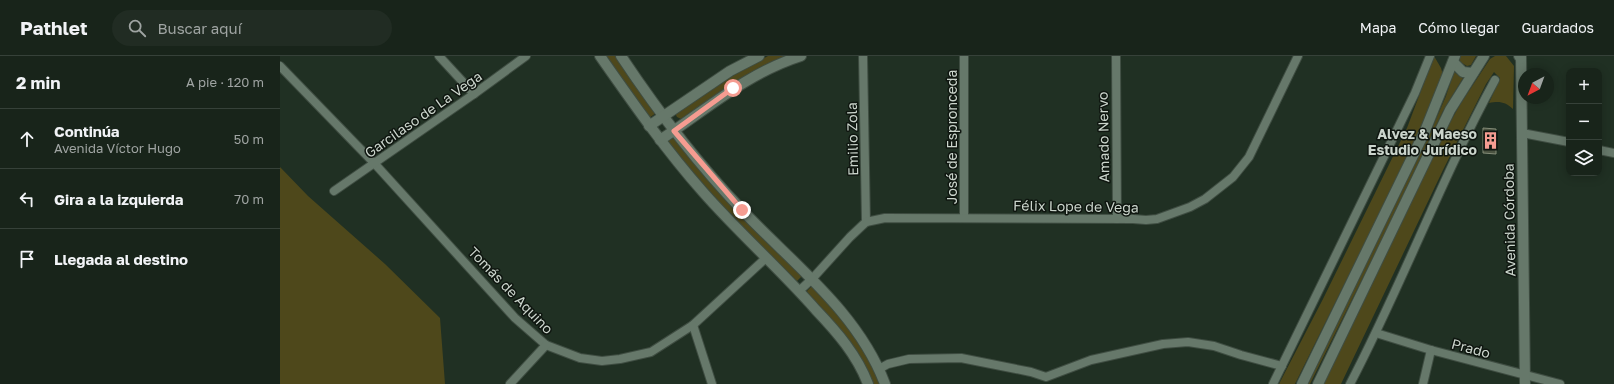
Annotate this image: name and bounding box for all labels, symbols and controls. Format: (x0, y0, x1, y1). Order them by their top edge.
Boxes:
search box (112, 10, 392, 46)
text: Pathlet (20, 16, 88, 39)
icon: search (126, 17, 148, 39)
text: Buscar aquí (158, 19, 242, 37)
text: Mapa (1360, 19, 1396, 36)
text: Cómo llegar (1418, 19, 1499, 36)
text: Guardados (1521, 19, 1594, 36)
street label: Garcilaso de La Vega (361, 67, 485, 161)
north arrow (1518, 68, 1554, 104)
map controls (1566, 68, 1602, 176)
button: + (1566, 68, 1602, 104)
street label: José de Espronceda (943, 70, 960, 204)
text: 2 min (16, 72, 60, 93)
text: A pie · 120 m (186, 74, 264, 90)
route start (724, 79, 742, 97)
street label: Amado Nervo (1094, 91, 1112, 183)
street label: Emilio Zola (843, 102, 861, 176)
button: − (1566, 104, 1602, 140)
text: Continúa (54, 122, 120, 140)
place label: Alvez & Maeso Estudio Jurídico (1368, 125, 1477, 158)
icon: ahead (16, 128, 38, 150)
text: 50 m (234, 131, 264, 147)
building icon: Alvez & Maeso Estudio Jurídico (1480, 131, 1500, 151)
text: Avenida Víctor Hugo (54, 140, 181, 156)
button: layers (1566, 140, 1602, 176)
street label: Avenida Córdoba (1500, 163, 1518, 277)
icon: left (16, 188, 38, 210)
text: Gira a la izquierda (54, 190, 184, 208)
text: 70 m (234, 191, 264, 207)
street label: Félix Lope de Vega (1013, 196, 1139, 216)
route end (733, 201, 751, 219)
street label: Tomás de Aquino (465, 243, 557, 337)
icon: arrive (16, 248, 38, 270)
text: Llegada al destino (54, 250, 188, 268)
street label: Prado (1450, 335, 1492, 361)

